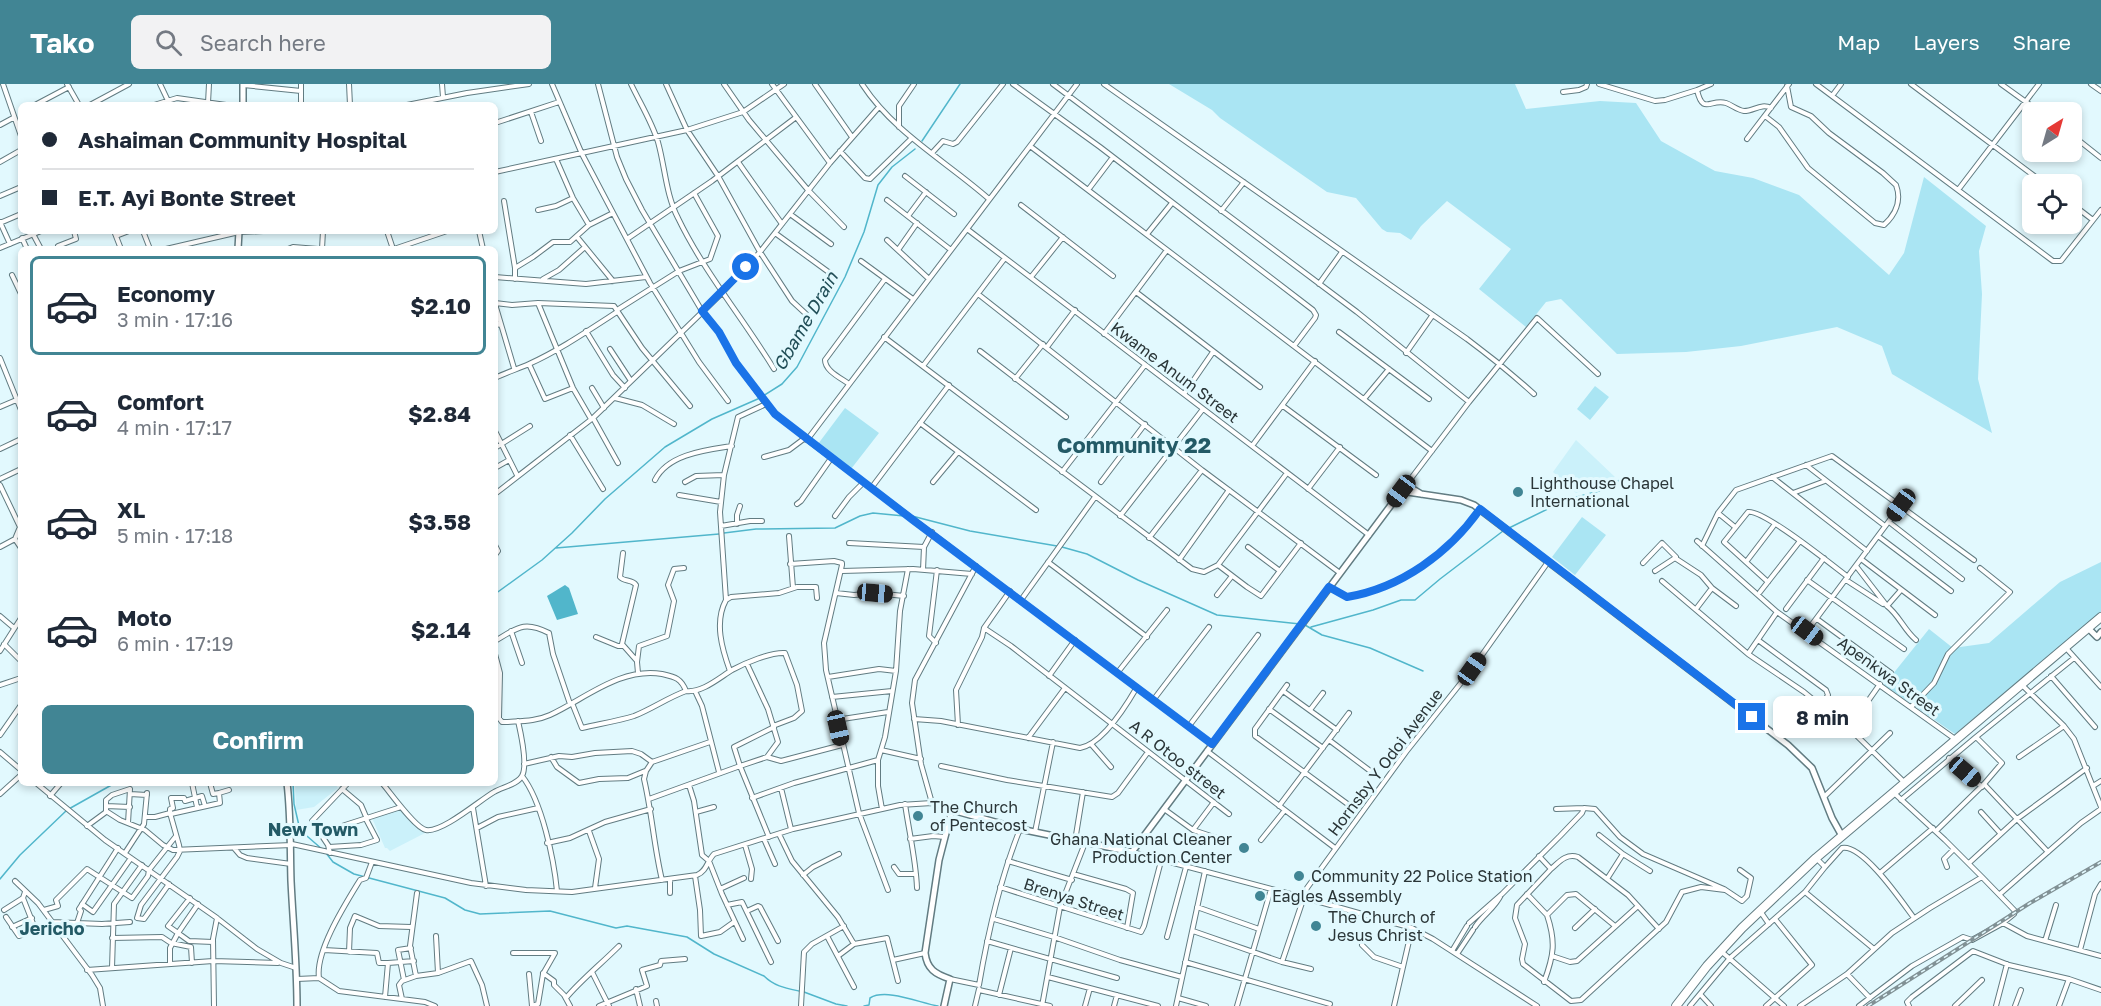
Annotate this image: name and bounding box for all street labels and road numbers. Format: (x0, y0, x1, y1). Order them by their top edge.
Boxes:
street label: Kwame Anum Street (1107, 317, 1243, 427)
street label: Apenkwa Street (1834, 632, 1944, 720)
street label: Hornsby Y Odoi Avenue (1323, 684, 1447, 840)
street label: A R Otoo street (1126, 715, 1230, 803)
street label: Brenya Street (1021, 873, 1127, 925)

